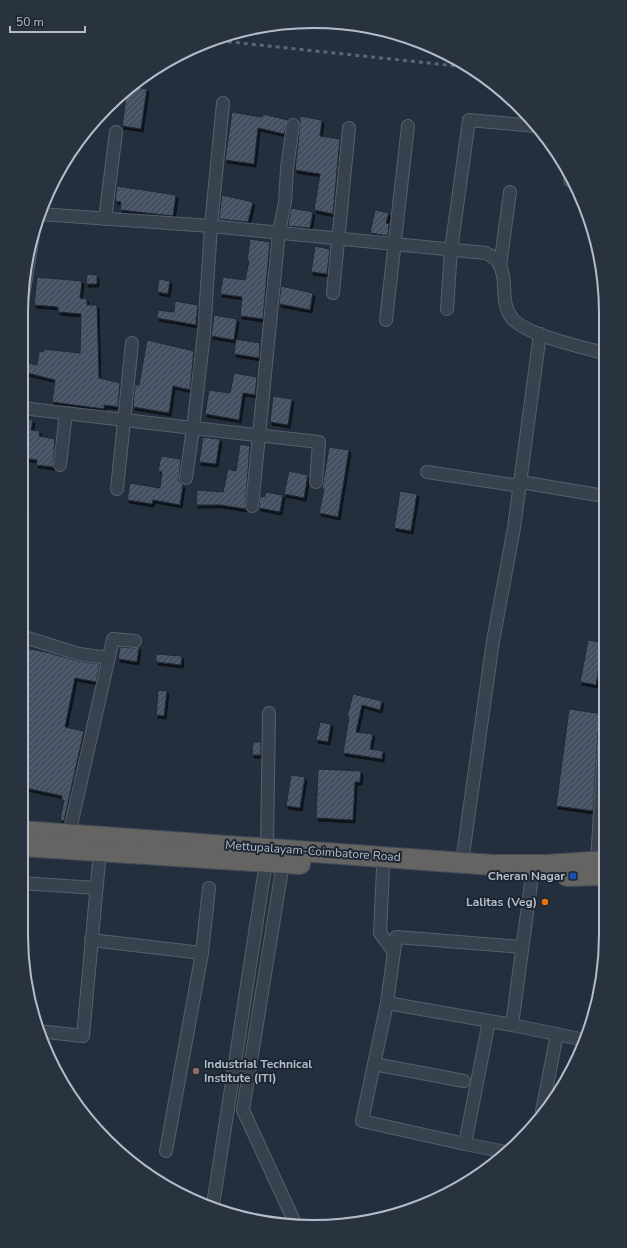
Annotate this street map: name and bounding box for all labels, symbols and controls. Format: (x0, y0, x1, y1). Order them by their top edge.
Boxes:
scale bar (10, 8, 85, 34)
text: 50 m (16, 14, 44, 30)
street label: Mettupalayam-Coimbatore Road (225, 837, 401, 865)
place label: Cheran Nagar (488, 868, 565, 884)
marker: Cheran Nagar (568, 871, 578, 881)
place label: Lalitas (Veg) (466, 894, 537, 910)
marker: Lalitas (Veg) (540, 897, 550, 907)
place label: Industrial Technical Institute (ITI) (204, 1056, 312, 1086)
marker: Industrial Technical Institute (ITI) (191, 1066, 201, 1076)

